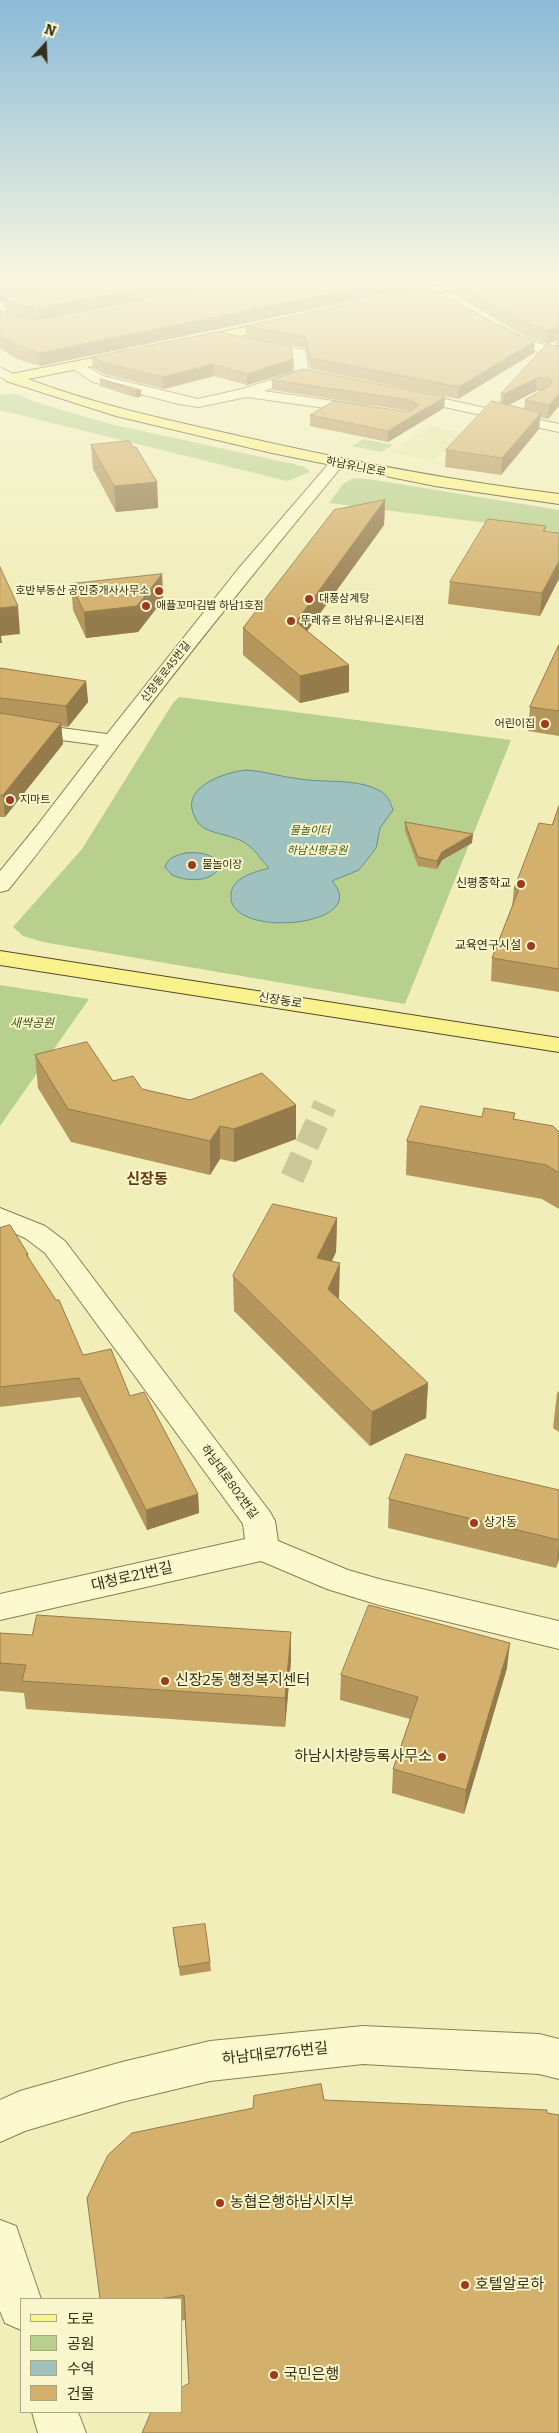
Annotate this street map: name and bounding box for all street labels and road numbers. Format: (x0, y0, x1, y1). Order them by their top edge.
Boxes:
street label: 하남유니온로 (325, 455, 387, 479)
street label: 신장동로45번길 (138, 639, 194, 705)
street label: 신장동로 (257, 990, 303, 1012)
street label: 하남대로802번길 (197, 1442, 261, 1522)
street label: 대청로21번길 (89, 1559, 175, 1595)
street label: 하남대로776번길 (221, 2039, 329, 2069)

